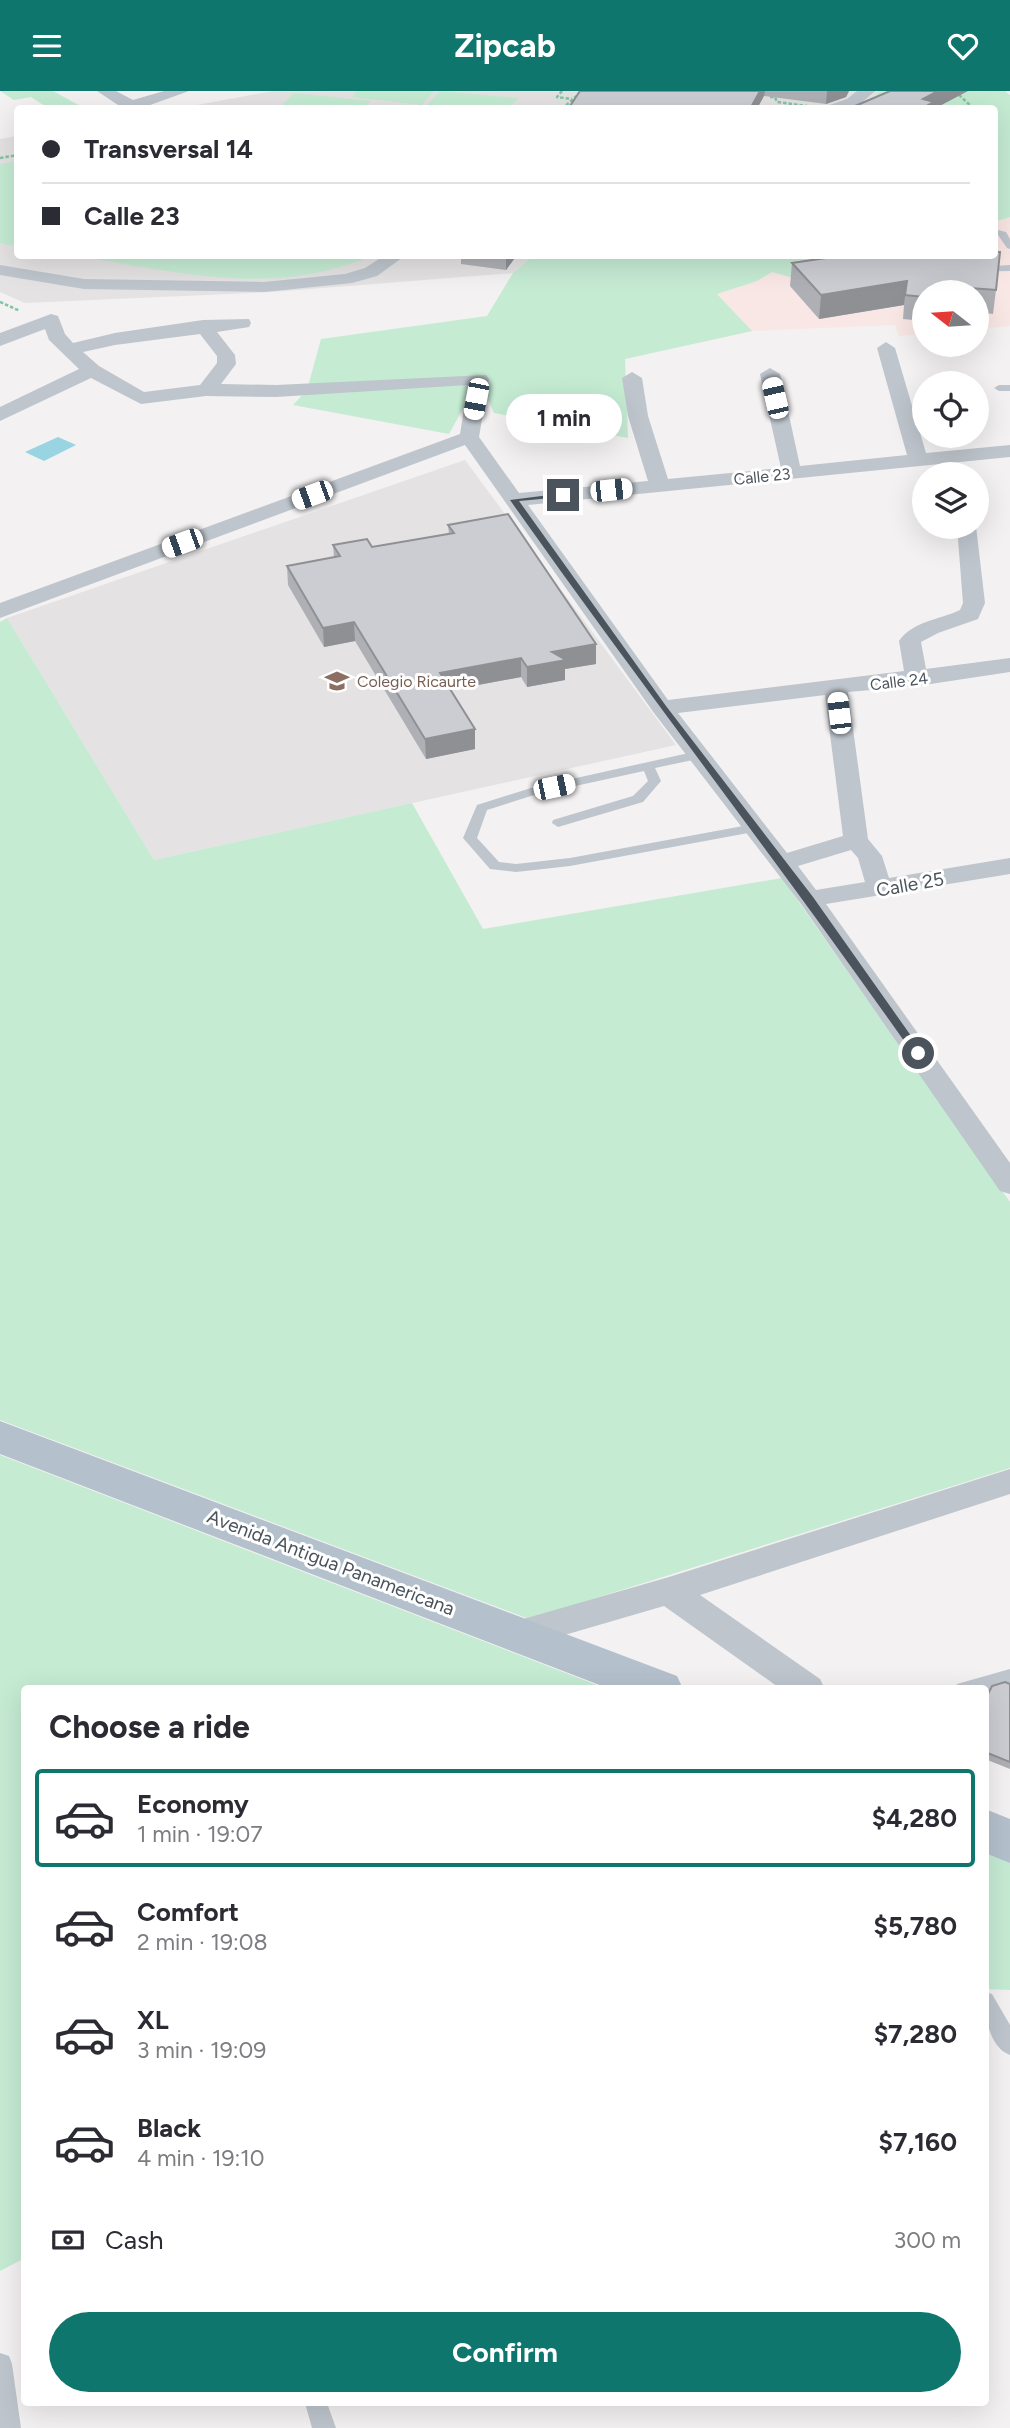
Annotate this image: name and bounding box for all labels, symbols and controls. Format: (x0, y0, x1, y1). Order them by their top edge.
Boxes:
icon: menu (28, 27, 66, 65)
text: Zipcab (454, 27, 556, 65)
icon: heart (944, 27, 982, 65)
text: Transversal 14 (84, 133, 253, 165)
text: Calle 23 (84, 200, 180, 232)
north arrow (912, 280, 989, 357)
map controls (912, 280, 989, 539)
button: locate (912, 371, 989, 448)
car (761, 375, 790, 421)
car (462, 376, 491, 422)
callout: 1 min (505, 393, 621, 443)
text: 1 min (537, 404, 591, 432)
button: layers (912, 462, 989, 539)
street label: Calle 23 (733, 464, 791, 489)
car (590, 477, 633, 503)
car (289, 478, 336, 512)
route end (547, 479, 579, 511)
car (159, 526, 206, 560)
school or university icon: Colegio Ricaurte (323, 667, 351, 695)
street label: Calle 24 (869, 669, 929, 694)
place label: Colegio Ricaurte (357, 672, 476, 691)
car (827, 691, 852, 735)
car (532, 772, 577, 802)
street label: Calle 25 (874, 867, 946, 902)
route start (902, 1037, 934, 1069)
street label: Avenida Antigua Panamericana (204, 1505, 458, 1620)
text: Choose a ride (49, 1708, 250, 1746)
icon: car (53, 1787, 116, 1850)
text: Economy (137, 1788, 249, 1820)
text: $4,280 (872, 1802, 957, 1834)
text: 1 min · 19:07 (137, 1820, 263, 1848)
icon: car (53, 1895, 116, 1958)
text: Comfort (137, 1896, 239, 1928)
text: $5,780 (874, 1910, 957, 1942)
text: 2 min · 19:08 (137, 1928, 268, 1956)
icon: car (53, 2003, 116, 2066)
text: XL (137, 2004, 169, 2036)
text: $7,280 (874, 2018, 957, 2050)
text: 3 min · 19:09 (137, 2036, 266, 2064)
icon: car (53, 2111, 116, 2174)
text: Black (137, 2112, 201, 2144)
text: $7,160 (879, 2126, 957, 2158)
text: 4 min · 19:10 (137, 2144, 265, 2172)
icon: cash (49, 2221, 87, 2259)
text: Cash (105, 2224, 164, 2256)
text: 300 m (894, 2226, 961, 2254)
button: Confirm (49, 2312, 961, 2392)

